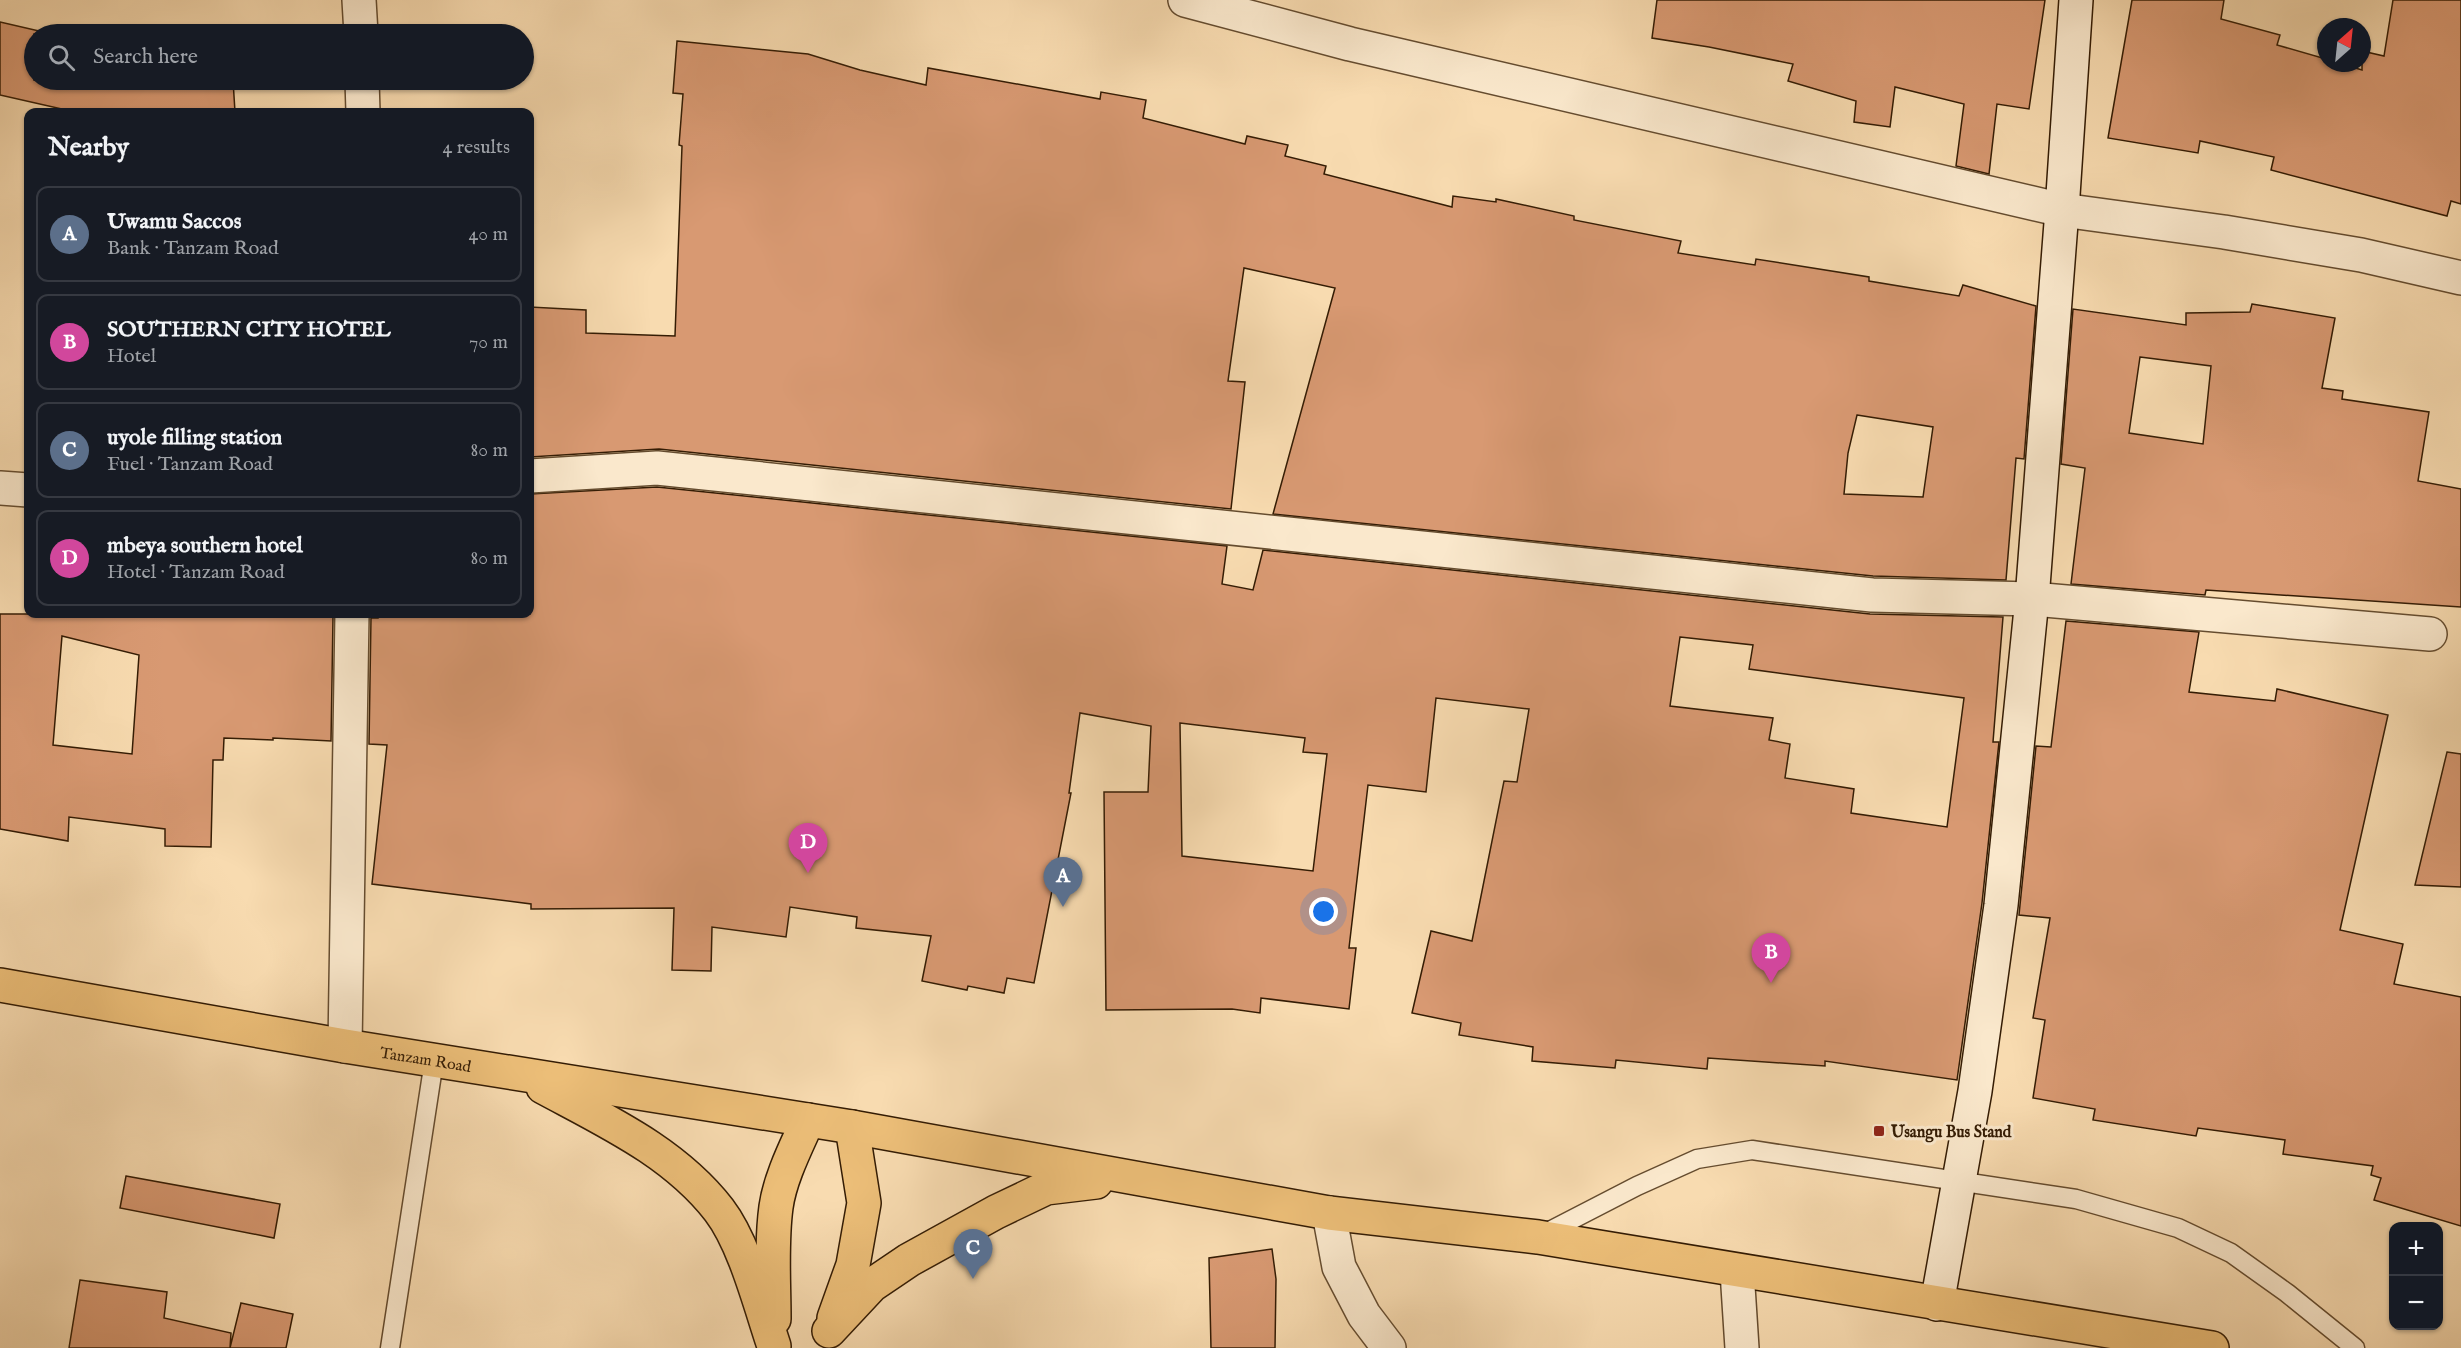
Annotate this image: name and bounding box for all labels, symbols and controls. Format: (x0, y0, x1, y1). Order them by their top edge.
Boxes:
north arrow (2317, 18, 2371, 72)
search box (24, 24, 534, 90)
icon: search (45, 41, 78, 74)
text: Search here (93, 43, 198, 71)
text: Nearby (48, 131, 129, 164)
text: 4 results (443, 135, 510, 160)
text: Uwamu Saccos (107, 208, 241, 236)
text: A (63, 222, 76, 247)
text: 40 m (469, 222, 508, 247)
text: Bank · Tanzam Road (107, 236, 279, 261)
text: SOUTHERN CITY HOTEL (107, 316, 391, 344)
text: B (63, 330, 76, 355)
text: 70 m (469, 330, 508, 355)
text: Hotel (107, 344, 156, 369)
text: uyole filling station (107, 424, 282, 452)
text: C (62, 438, 77, 463)
text: 80 m (471, 438, 508, 463)
text: Fuel · Tanzam Road (107, 452, 273, 477)
text: mbeya southern hotel (107, 532, 303, 560)
text: D (61, 546, 78, 571)
text: 80 m (471, 546, 508, 571)
text: Hotel · Tanzam Road (107, 560, 285, 585)
pin: D (788, 824, 828, 873)
pin: A (1044, 858, 1082, 907)
your location (1309, 897, 1338, 926)
pin: B (1752, 934, 1790, 983)
street label: Tanzam Road (378, 1044, 473, 1078)
place label: Usangu Bus Stand (1890, 1123, 2012, 1143)
marker: Usangu Bus Stand (1872, 1124, 1886, 1138)
map controls (2389, 1222, 2443, 1330)
button: + (2389, 1222, 2443, 1276)
pin: C (954, 1230, 992, 1279)
button: − (2389, 1276, 2443, 1330)

